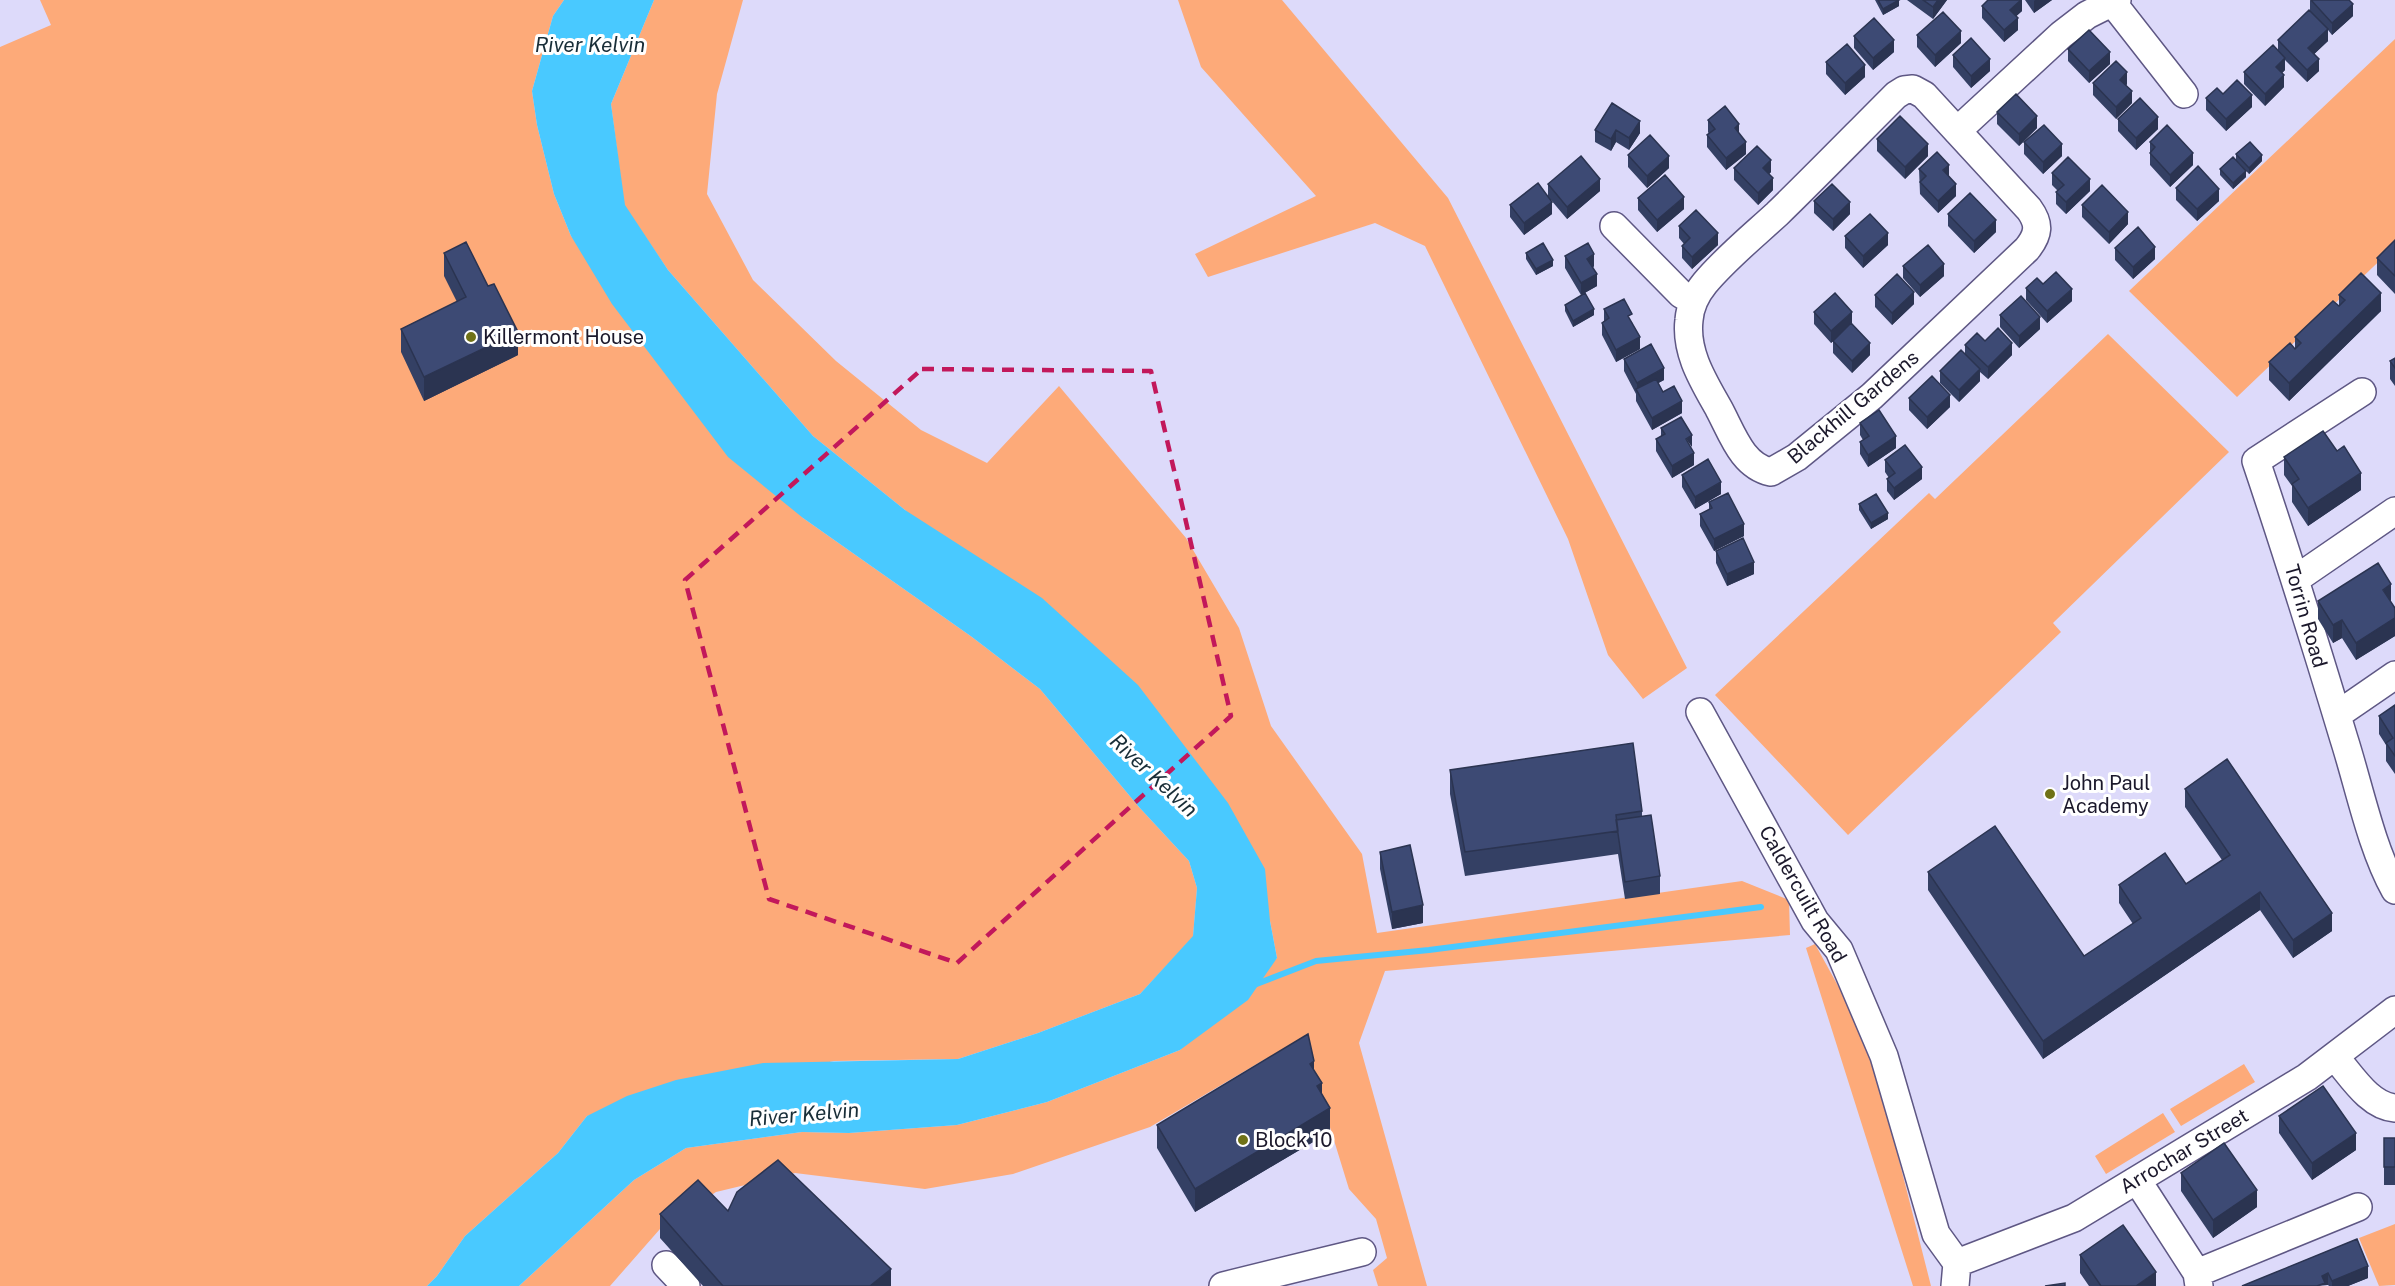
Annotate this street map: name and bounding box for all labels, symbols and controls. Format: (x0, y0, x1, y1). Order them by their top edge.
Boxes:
water label: River Kelvin (535, 32, 645, 57)
place label: Killermont House (483, 325, 644, 349)
marker: Killermont House (464, 330, 478, 344)
street label: Blackhill Gardens (1783, 345, 1923, 469)
street label: Torrin Road (2280, 562, 2332, 670)
water label: River Kelvin (1105, 728, 1203, 822)
place label: John Paul Academy (2062, 771, 2150, 818)
marker: John Paul Academy (2043, 787, 2057, 801)
street label: Caldercuilt Road (1754, 821, 1852, 967)
water label: River Kelvin (748, 1097, 860, 1131)
street label: Arrochar Street (2116, 1103, 2252, 1199)
place label: Block 10 (1255, 1128, 1333, 1152)
marker: Block 10 (1236, 1133, 1250, 1147)

